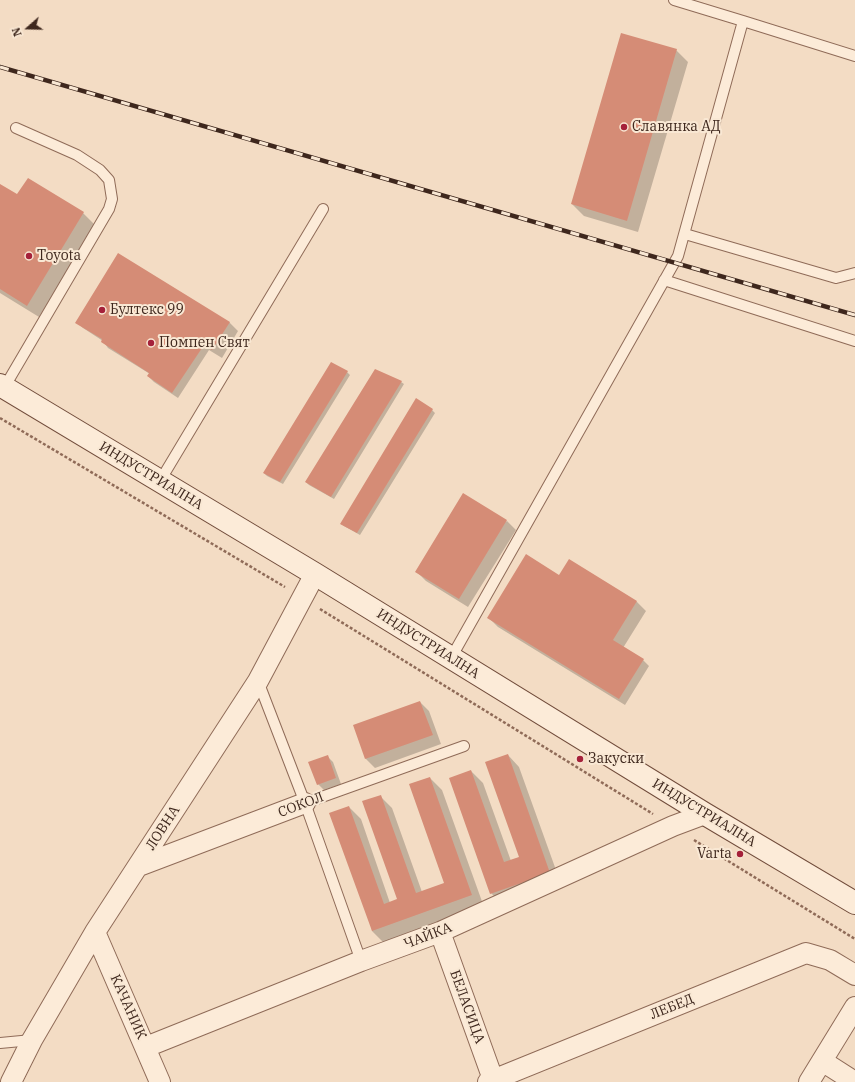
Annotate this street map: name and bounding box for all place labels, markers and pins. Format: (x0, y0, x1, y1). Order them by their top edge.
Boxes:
place label: Славянка АД (632, 119, 721, 135)
marker: Славянка АД (619, 122, 629, 132)
place label: Toyota (37, 248, 81, 264)
marker: Toyota (24, 251, 34, 261)
place label: Бултекс 99 (110, 302, 184, 318)
marker: Бултекс 99 (97, 305, 107, 315)
place label: Помпен Свят (159, 335, 250, 351)
marker: Помпен Свят (146, 338, 156, 348)
place label: Закуски (588, 751, 644, 767)
marker: Закуски (575, 754, 585, 764)
place label: Varta (697, 846, 732, 862)
marker: Varta (735, 849, 745, 859)

